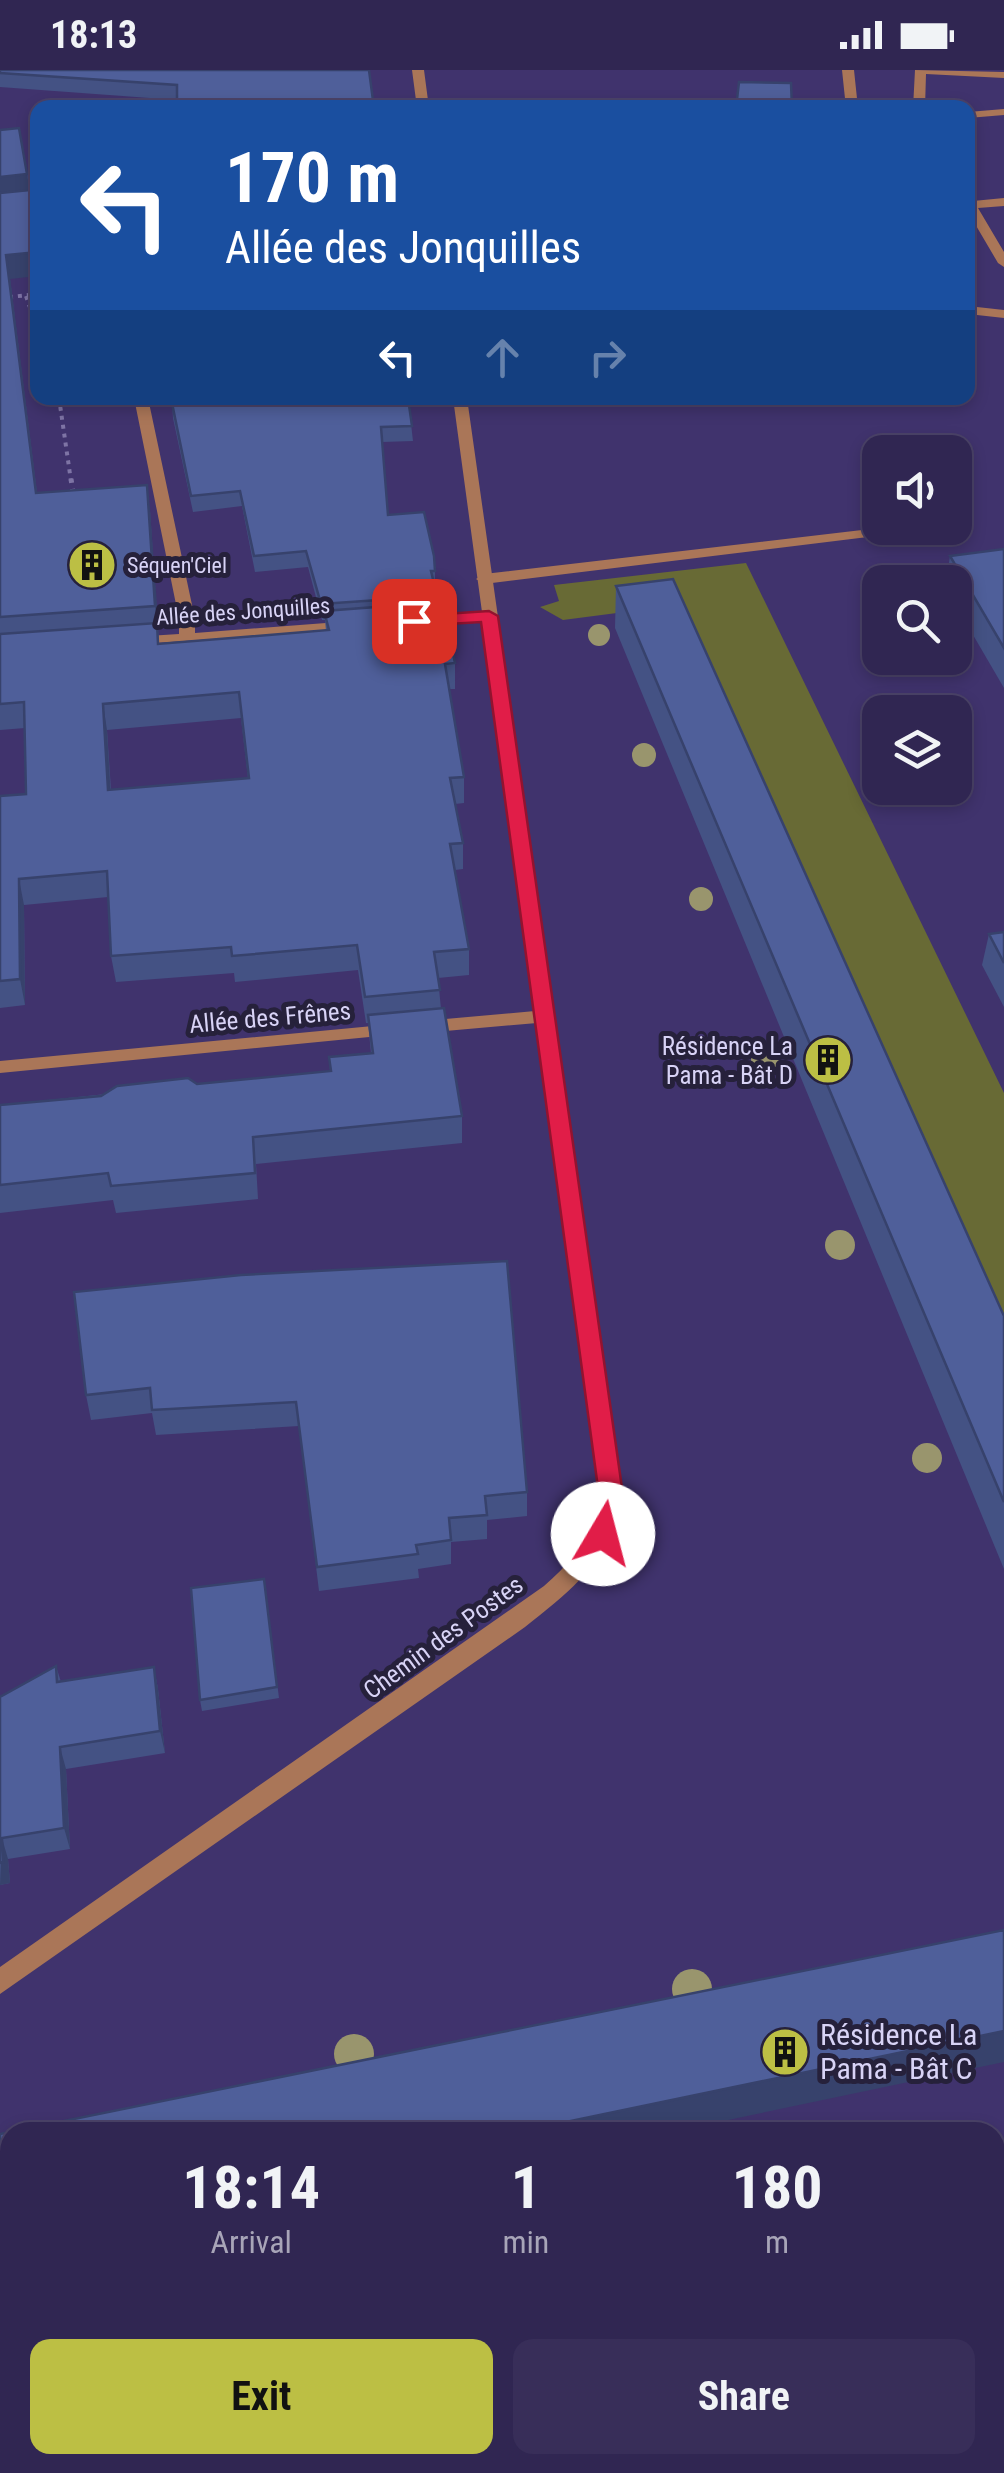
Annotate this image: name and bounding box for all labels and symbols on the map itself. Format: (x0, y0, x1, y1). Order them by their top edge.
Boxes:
building icon: Séquen'Ciel (66, 539, 118, 591)
place label: Séquen'Ciel (127, 553, 227, 578)
pin (372, 579, 457, 664)
street label: Allée des Jonquilles (155, 593, 331, 630)
street label: Allée des Frênes (188, 996, 352, 1039)
place label: Résidence La Pama - Bât D (662, 1032, 793, 1090)
building icon: Résidence La Pama - Bât D (802, 1034, 854, 1086)
position arrow (551, 1482, 655, 1586)
street label: Chemin des Postes (358, 1570, 529, 1705)
place label: Résidence La Pama - Bât C (820, 2017, 977, 2086)
building icon: Résidence La Pama - Bât C (759, 2026, 811, 2078)

